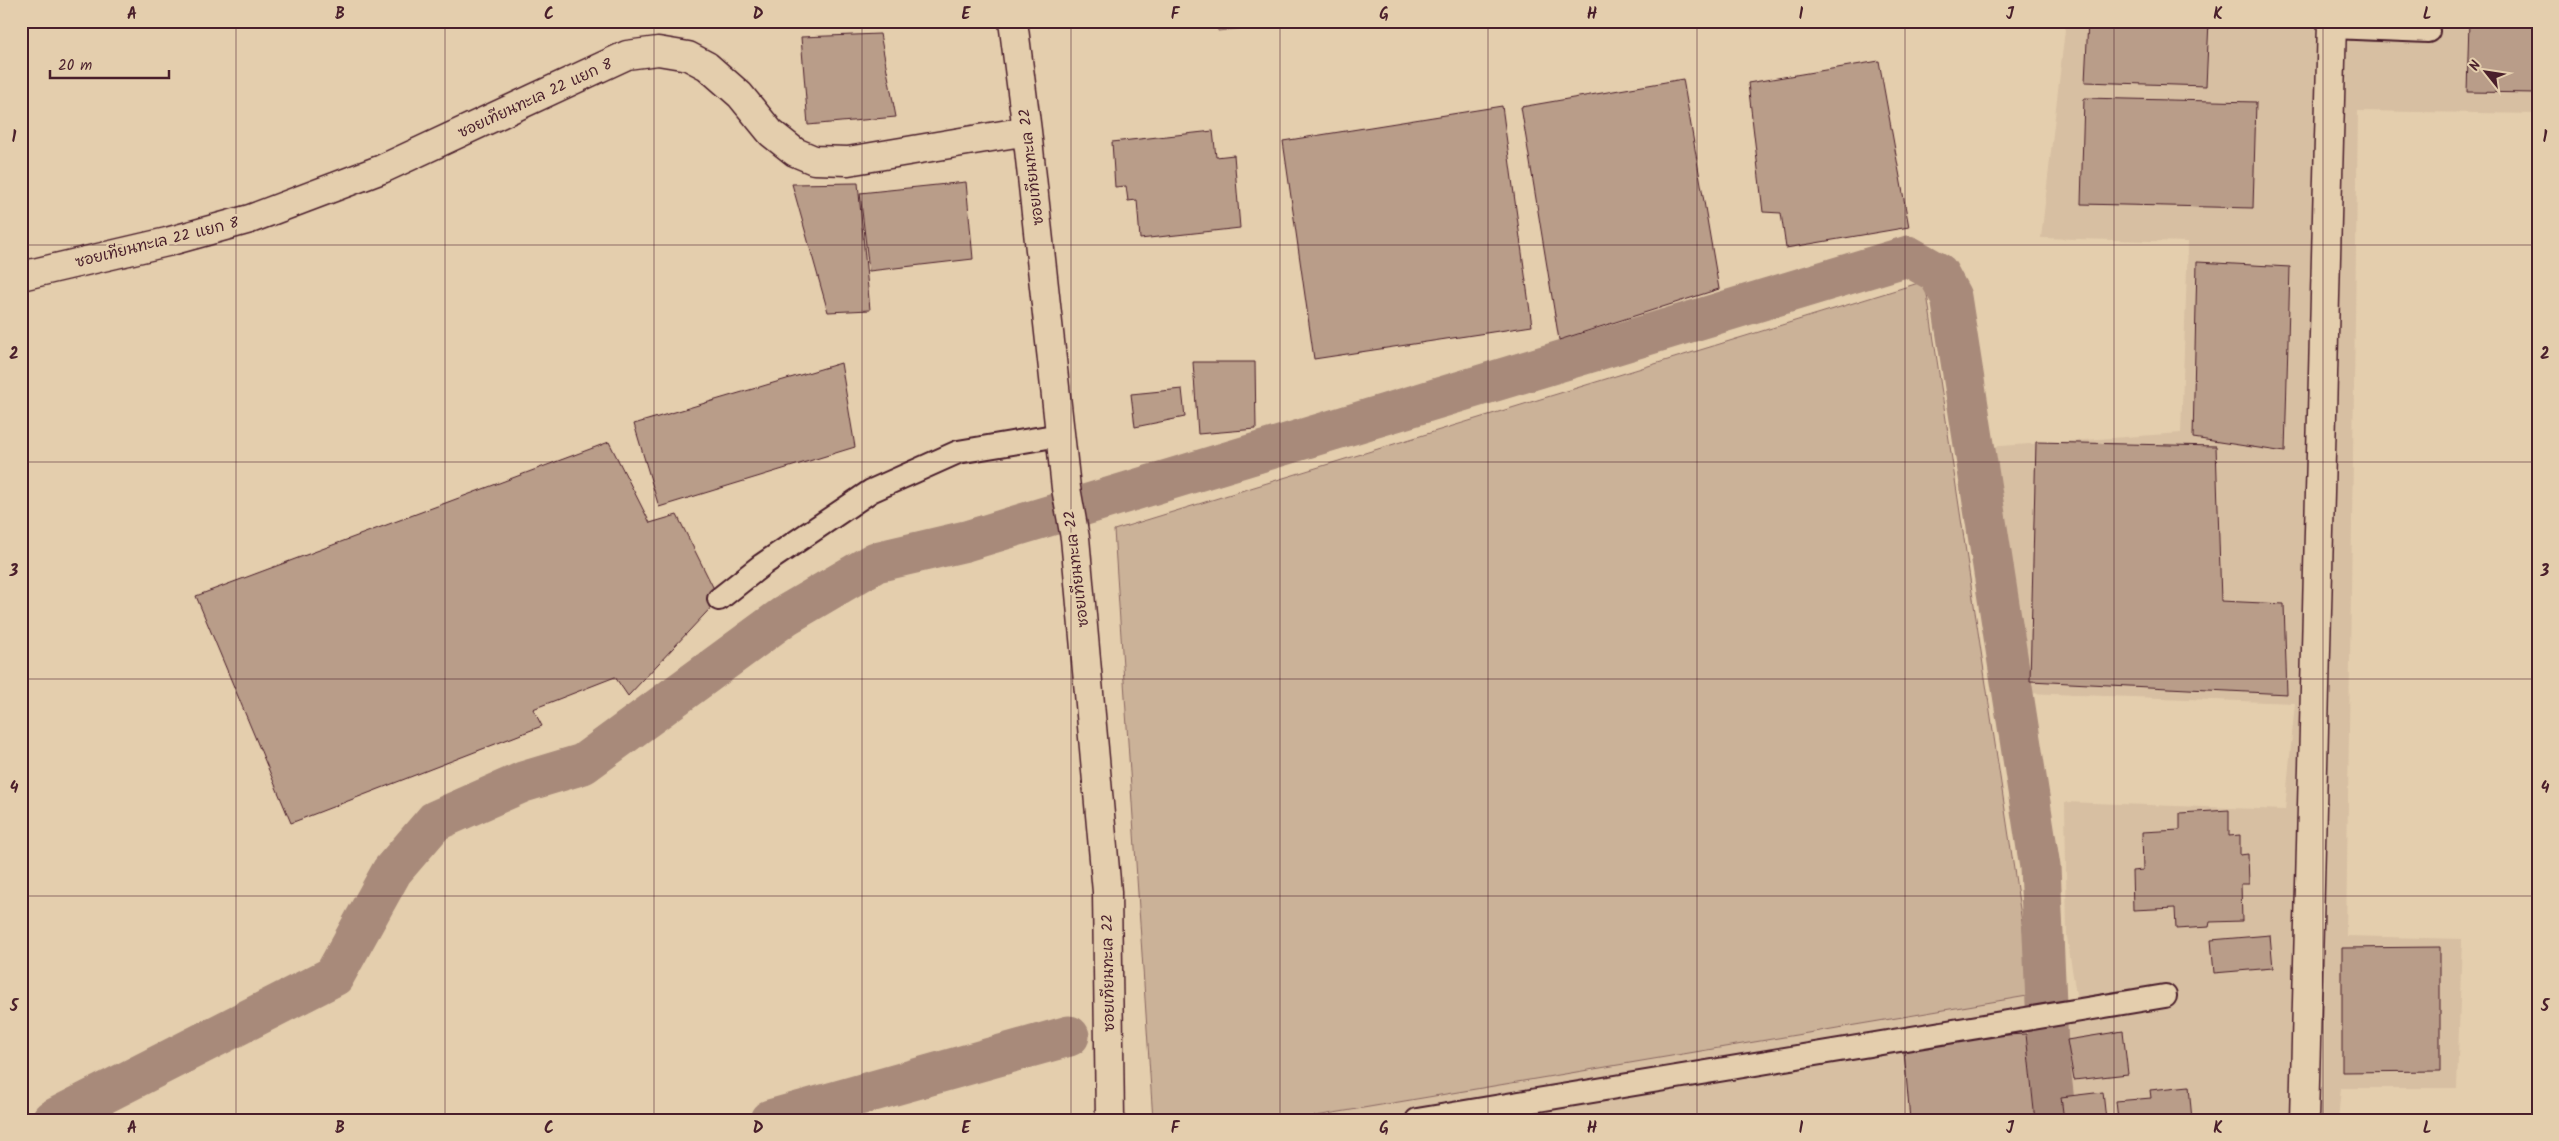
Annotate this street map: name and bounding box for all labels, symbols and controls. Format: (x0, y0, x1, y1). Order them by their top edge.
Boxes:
text: A (127, 2, 137, 27)
text: B (335, 2, 345, 27)
text: C (544, 2, 554, 27)
text: D (753, 2, 764, 27)
text: E (962, 2, 972, 27)
text: F (1171, 2, 1181, 27)
text: G (1379, 2, 1389, 27)
text: H (1587, 2, 1597, 27)
text: I (1799, 2, 1804, 27)
text: J (2006, 2, 2015, 27)
text: K (2213, 2, 2223, 27)
text: L (2423, 2, 2431, 27)
scale bar (50, 48, 169, 80)
north arrow (2462, 48, 2512, 98)
street label: ซอยเทียนทะเล 22 แยก 8 (454, 52, 617, 145)
text: 20 m (58, 54, 92, 78)
text: N (2464, 57, 2487, 75)
street label: ซอยเทียนทะเล 22 (1013, 107, 1051, 227)
text: 1 (12, 125, 17, 150)
text: 1 (2543, 125, 2548, 150)
street label: ซอยเทียนทะเล 22 แยก 8 (73, 211, 243, 275)
text: 2 (9, 342, 19, 367)
text: 2 (2540, 342, 2550, 367)
street label: ซอยเทียนทะเล 22 (1058, 509, 1096, 629)
text: 3 (9, 559, 19, 584)
text: 3 (2540, 559, 2550, 584)
text: 4 (10, 776, 19, 801)
text: 4 (2541, 776, 2550, 801)
street label: ซอยเทียนทะเล 22 (1096, 914, 1122, 1032)
text: 5 (9, 994, 20, 1019)
text: 5 (2540, 994, 2551, 1019)
text: A (127, 1116, 137, 1141)
text: B (335, 1116, 345, 1141)
text: C (544, 1116, 554, 1141)
text: D (753, 1116, 764, 1141)
text: E (962, 1116, 972, 1141)
text: F (1171, 1116, 1181, 1141)
text: G (1379, 1116, 1389, 1141)
text: H (1587, 1116, 1597, 1141)
text: I (1799, 1116, 1804, 1141)
text: J (2006, 1116, 2015, 1141)
text: K (2213, 1116, 2223, 1141)
text: L (2423, 1116, 2431, 1141)

